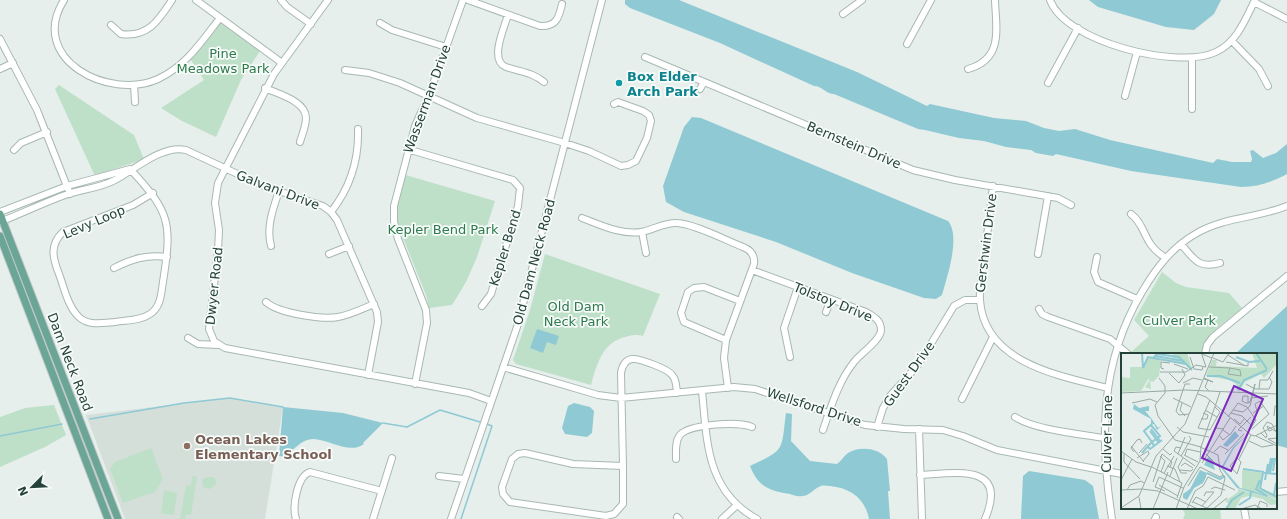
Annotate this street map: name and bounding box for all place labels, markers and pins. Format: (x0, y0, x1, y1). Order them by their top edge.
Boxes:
place label: Box Elder Arch Park (627, 69, 698, 99)
marker: Box Elder Arch Park (614, 78, 624, 88)
place label: Ocean Lakes Elementary School (195, 432, 332, 462)
marker: Ocean Lakes Elementary School (182, 441, 192, 451)

